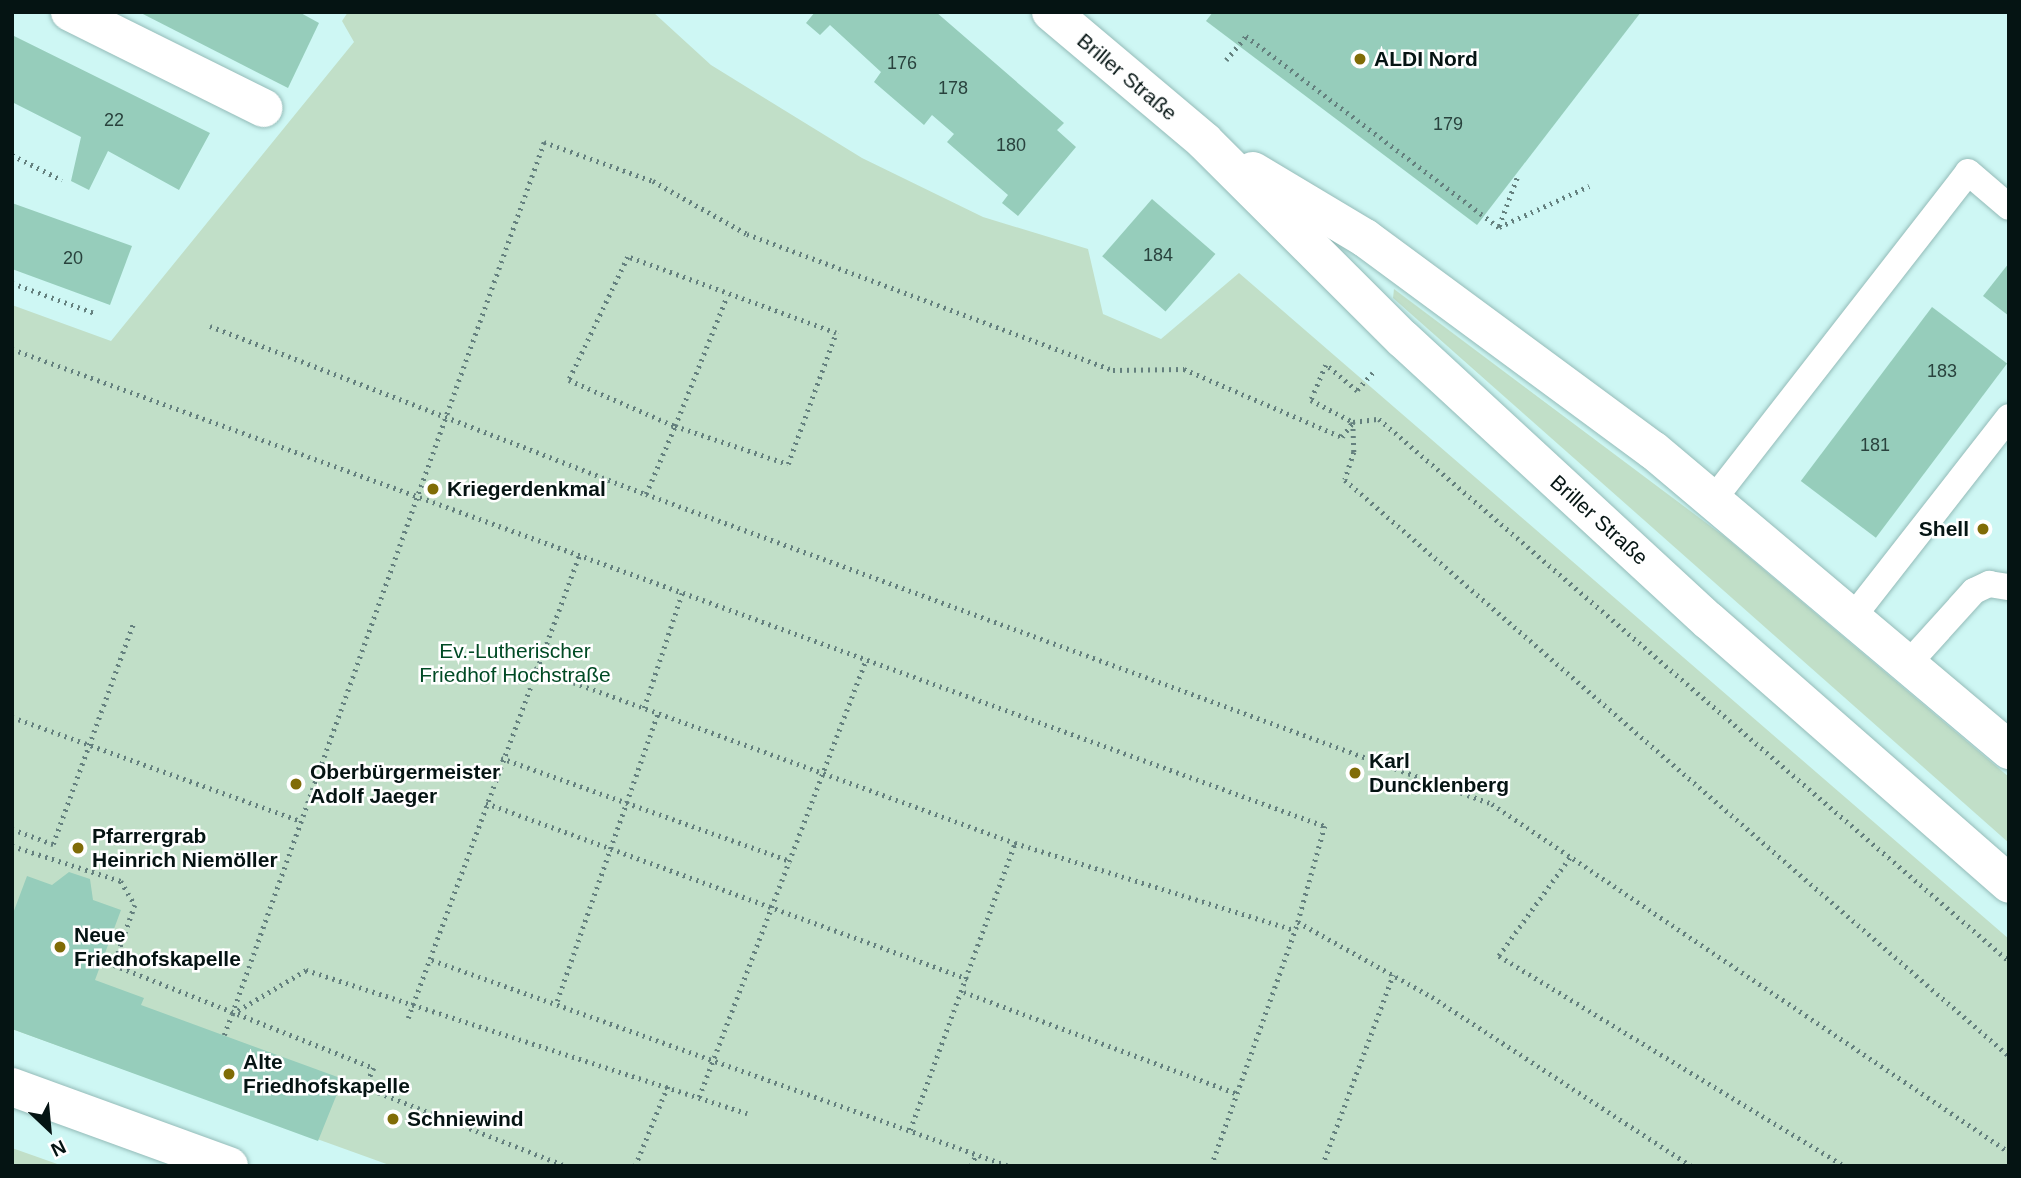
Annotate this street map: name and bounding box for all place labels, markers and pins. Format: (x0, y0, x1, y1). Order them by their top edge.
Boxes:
place label: ALDI Nord (1374, 46, 1478, 72)
marker: ALDI Nord (1352, 51, 1368, 67)
place label: Kriegerdenkmal (447, 476, 606, 502)
marker: Kriegerdenkmal (425, 481, 441, 497)
place label: Shell (1919, 516, 1969, 542)
marker: Shell (1975, 521, 1991, 537)
place label: Karl Duncklenberg (1369, 748, 1509, 798)
place label: Oberbürgermeister Adolf Jaeger (310, 759, 500, 809)
marker: Karl Duncklenberg (1347, 765, 1363, 781)
marker: Oberbürgermeister Adolf Jaeger (288, 776, 304, 792)
place label: Pfarrergrab Heinrich Niemöller (92, 823, 278, 873)
marker: Pfarrergrab Heinrich Niemöller (70, 840, 86, 856)
place label: Neue Friedhofskapelle (74, 922, 241, 972)
marker: Neue Friedhofskapelle (52, 939, 68, 955)
place label: Alte Friedhofskapelle (243, 1049, 410, 1099)
marker: Alte Friedhofskapelle (221, 1066, 237, 1082)
place label: Schniewind (407, 1106, 524, 1132)
marker: Schniewind (385, 1111, 401, 1127)

